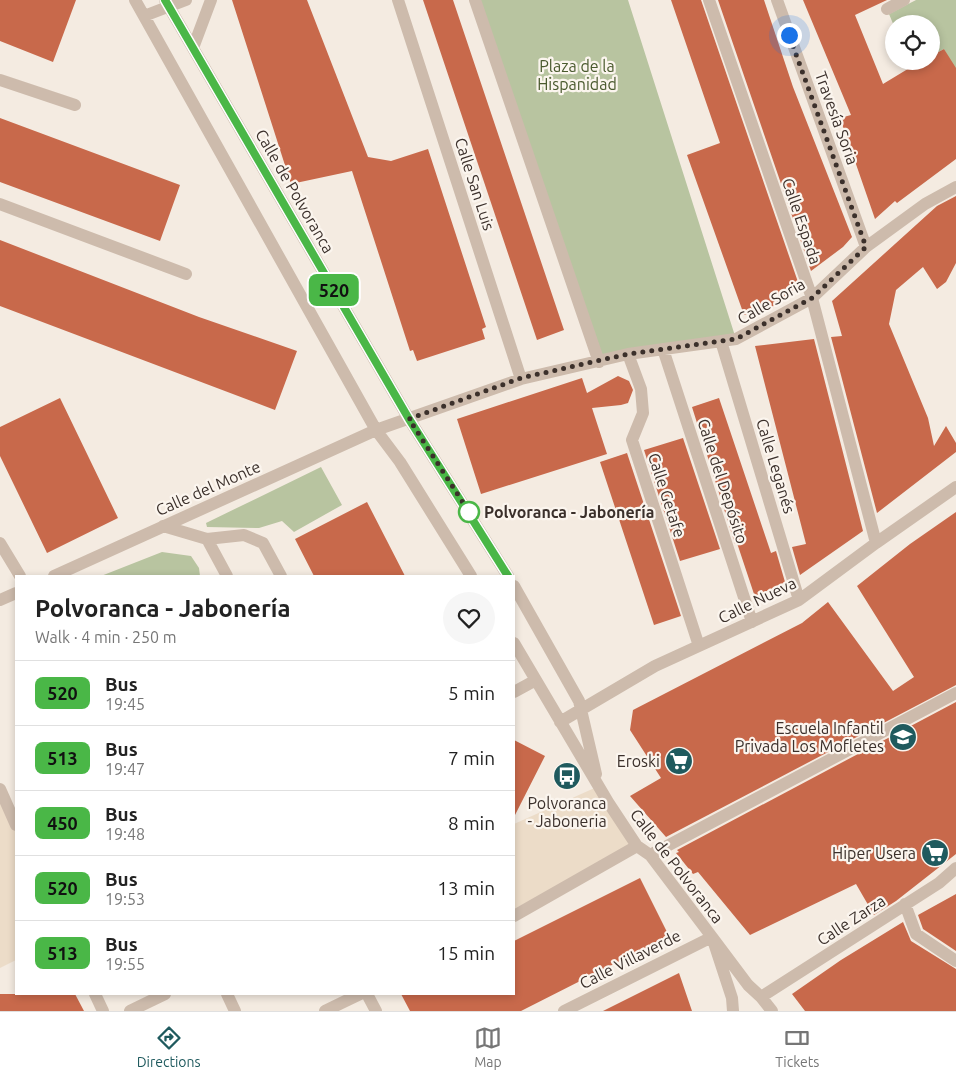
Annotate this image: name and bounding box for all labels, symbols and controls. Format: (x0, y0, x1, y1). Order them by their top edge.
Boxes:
map controls (885, 15, 940, 70)
button: locate (885, 15, 940, 70)
your location (777, 23, 802, 48)
park label: Plaza de la Hispanidad (537, 57, 617, 93)
street label: Travesía Soria (812, 69, 862, 167)
street label: Calle de Polvoranca (252, 126, 338, 256)
street label: Calle San Luis (452, 135, 498, 233)
street label: Calle Espada (779, 176, 825, 266)
line badge: 520 (305, 274, 363, 306)
street label: Calle Soria (734, 274, 808, 328)
text: 520 (319, 280, 349, 300)
street label: Calle del Depósito (694, 416, 752, 546)
street label: Calle Leganés (753, 416, 799, 516)
street label: Calle Getafe (645, 450, 689, 540)
street label: Calle del Monte (153, 457, 263, 519)
marker: Polvoranca - Jabonería (458, 501, 480, 523)
place label: Polvoranca - Jabonería (484, 503, 654, 521)
street label: Calle Nueva (715, 573, 799, 627)
button: heart (443, 592, 495, 644)
text: Polvoranca - Jabonería (35, 595, 291, 622)
text: Walk · 4 min · 250 m (35, 628, 177, 646)
text: Bus (105, 673, 138, 695)
text: 5 min (448, 682, 495, 704)
text: 520 (47, 683, 78, 703)
text: 19:45 (105, 695, 145, 713)
place label: Escuela Infantil Privada Los Mofletes (735, 719, 884, 755)
school or university icon: Escuela Infantil Privada Los Mofletes (888, 722, 918, 752)
text: Bus (105, 738, 138, 760)
supermarket icon: Eroski (664, 746, 694, 776)
text: 7 min (448, 747, 495, 769)
text: 513 (47, 748, 78, 768)
place label: Eroski (617, 752, 660, 770)
text: 19:47 (105, 760, 145, 778)
bus stop icon: Polvoranca - Jaboneria (552, 761, 582, 791)
place label: Polvoranca - Jaboneria (527, 794, 607, 830)
text: Bus (105, 803, 138, 825)
street label: Calle de Polvoranca (627, 805, 727, 927)
text: 8 min (448, 812, 495, 834)
text: 450 (47, 813, 78, 833)
text: 19:48 (105, 825, 145, 843)
supermarket icon: Hiper Usera (920, 838, 950, 868)
place label: Hiper Usera (832, 844, 916, 862)
text: Bus (105, 868, 138, 890)
text: 13 min (437, 877, 495, 899)
text: 520 (47, 878, 78, 898)
text: 19:53 (105, 890, 145, 908)
street label: Calle Zarza (813, 891, 889, 949)
street label: Calle Villaverde (576, 926, 684, 992)
text: Bus (105, 933, 138, 955)
text: 15 min (437, 942, 495, 964)
text: 513 (47, 943, 78, 963)
text: 19:55 (105, 955, 145, 973)
tab: Directions (137, 1024, 201, 1070)
tab: Map (474, 1024, 502, 1070)
tab: Tickets (775, 1024, 819, 1070)

